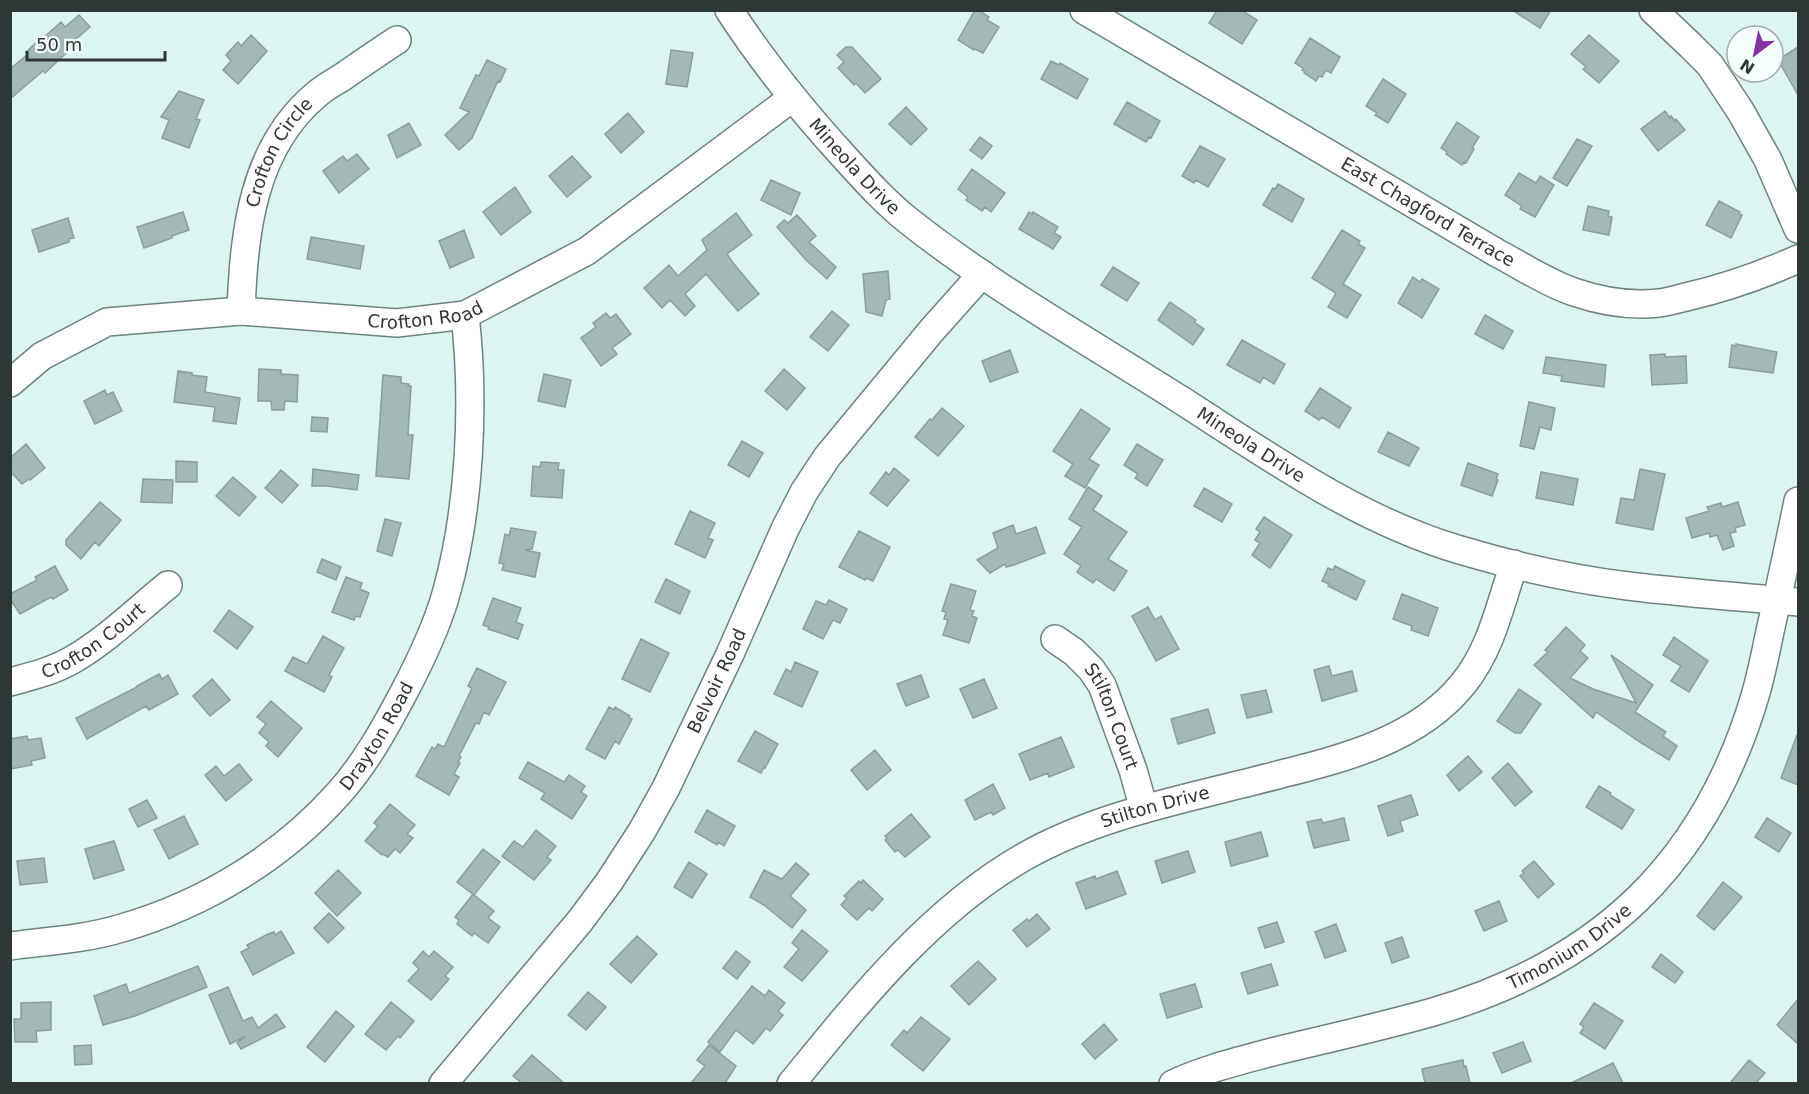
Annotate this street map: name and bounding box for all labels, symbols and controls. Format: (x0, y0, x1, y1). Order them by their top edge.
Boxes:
scale bar (27, 24, 165, 62)
north arrow (1725, 24, 1785, 84)
text: 50 m (36, 34, 82, 55)
text: N (1737, 55, 1758, 78)
street label: Crofton Circle (242, 93, 316, 209)
street label: Mineola Drive (805, 114, 905, 219)
street label: East Chagford Terrace (1337, 153, 1519, 271)
street label: Crofton Road (367, 296, 486, 333)
street label: Mineola Drive (1193, 402, 1309, 486)
street label: Crofton Court (38, 598, 149, 682)
street label: Belvoir Road (683, 625, 750, 737)
street label: Stilton Court (1080, 659, 1143, 772)
street label: Drayton Road (335, 678, 417, 794)
street label: Stilton Drive (1098, 781, 1211, 832)
street label: Timonium Drive (1503, 899, 1635, 994)

